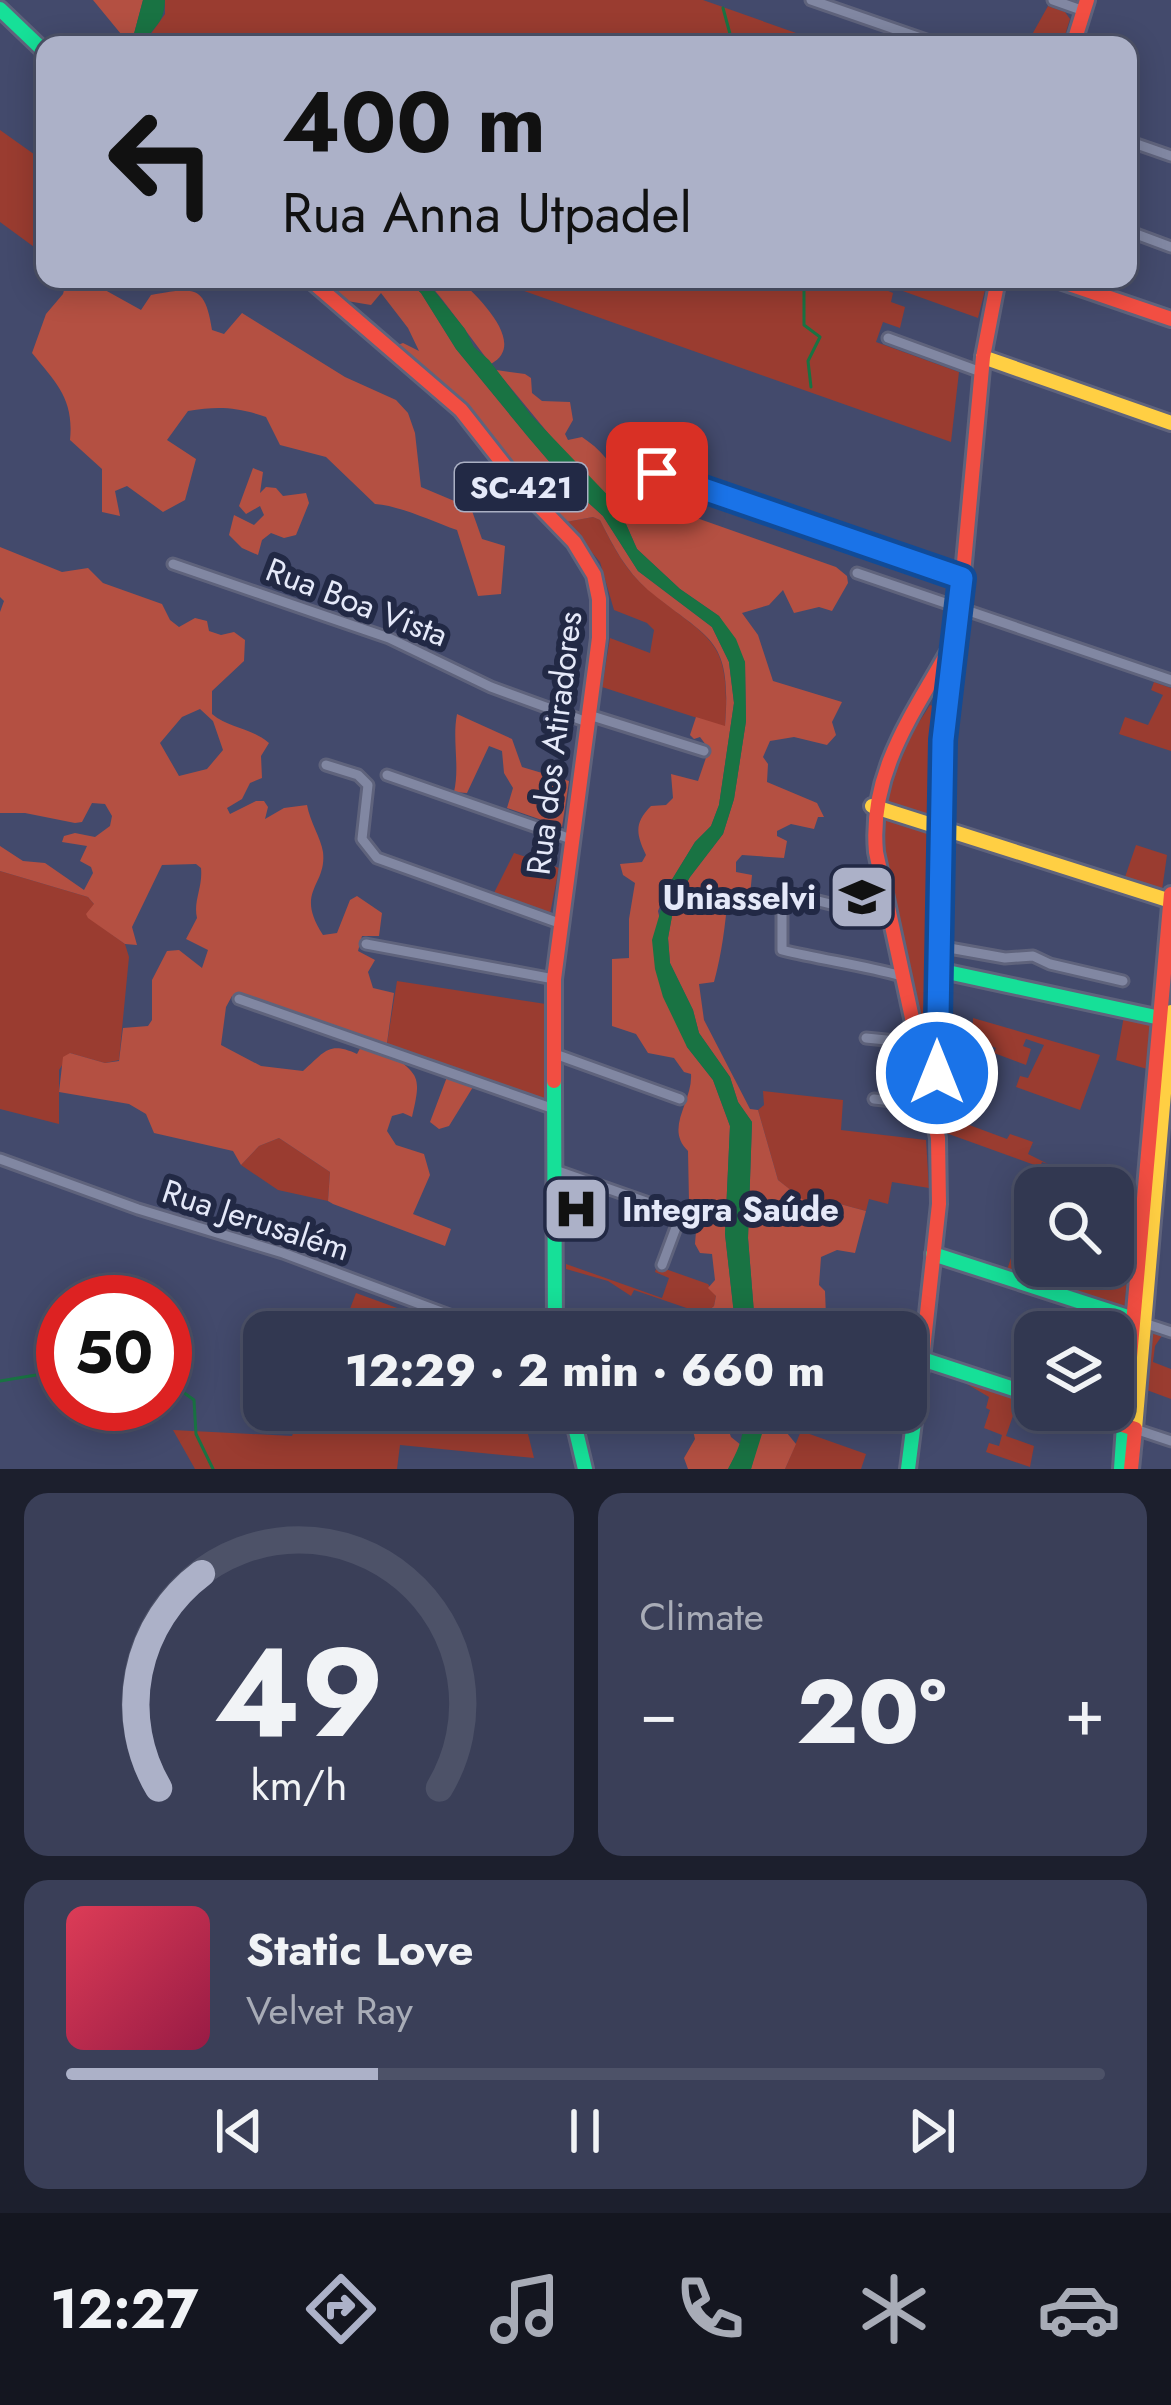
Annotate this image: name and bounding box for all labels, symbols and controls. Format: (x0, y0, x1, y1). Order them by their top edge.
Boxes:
text: 400 m (282, 62, 546, 184)
icon: left (84, 84, 240, 240)
text: Rua Anna Utpadel (282, 174, 692, 252)
pin (606, 422, 708, 524)
icon: arrive (624, 440, 690, 506)
road number: SC-421 (455, 463, 587, 511)
street label: Rua Boa Vista (259, 546, 455, 658)
street label: Rua dos Atiradores (515, 609, 593, 877)
school or university icon: Uniasselvi (827, 862, 897, 932)
place label: Uniasselvi (663, 874, 816, 921)
position arrow (874, 1010, 1000, 1136)
map controls (1014, 1167, 1134, 1431)
button: search (1014, 1167, 1134, 1287)
street label: Rua Jerusalém (156, 1168, 356, 1272)
hospital icon: Integra Saúde (541, 1174, 611, 1244)
place label: Integra Saúde (622, 1186, 839, 1233)
speed limit sign: 50 (36, 1275, 192, 1431)
button: layers (1014, 1311, 1134, 1431)
text: 12:29 · 2 min · 660 m (345, 1338, 825, 1403)
text: Climate (640, 1588, 764, 1645)
text: 49 (213, 1603, 384, 1784)
text: 20° (797, 1647, 946, 1777)
text: − (640, 1664, 678, 1760)
text: + (1064, 1664, 1105, 1760)
text: km/h (250, 1753, 347, 1815)
text: Static Love (246, 1917, 474, 1982)
text: Velvet Ray (246, 1982, 413, 2039)
icon: previous (206, 2098, 272, 2164)
icon: pause (552, 2098, 618, 2164)
icon: next (899, 2098, 965, 2164)
icon: directions (299, 2267, 383, 2351)
icon: music (483, 2267, 567, 2351)
icon: phone (668, 2267, 752, 2351)
icon: climate (852, 2267, 936, 2351)
icon: car (1037, 2267, 1121, 2351)
text: 12:27 (50, 2270, 199, 2348)

